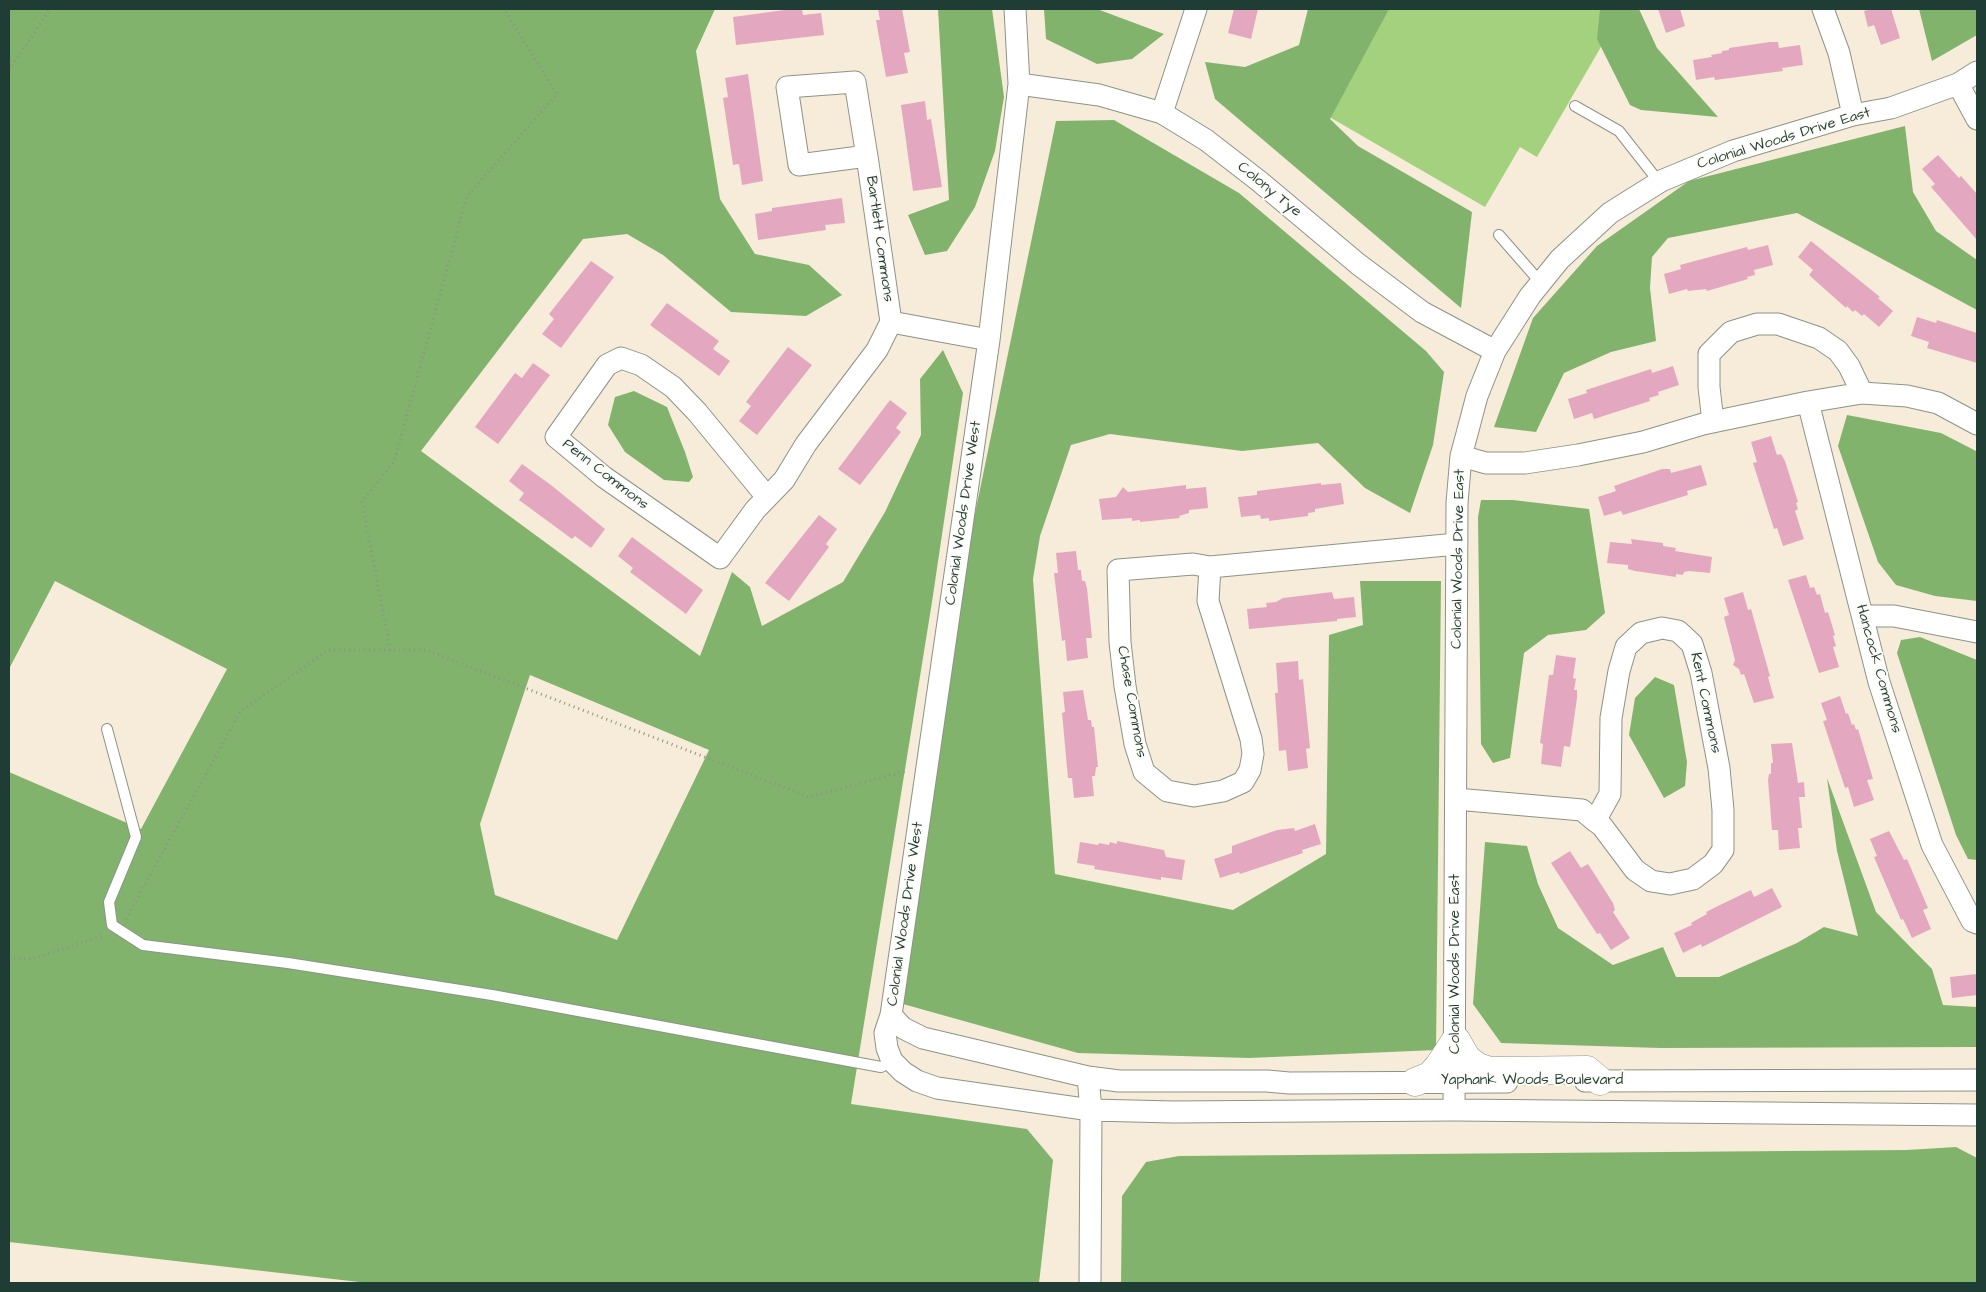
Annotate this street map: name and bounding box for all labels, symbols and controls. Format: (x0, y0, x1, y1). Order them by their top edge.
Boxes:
street label: Colonial Woods Drive East (1695, 104, 1873, 174)
street label: Colony Tye (1233, 159, 1305, 221)
street label: Bartlett Commons (861, 175, 897, 303)
street label: Colonial Woods Drive West (942, 420, 986, 606)
street label: Penn Commons (558, 436, 652, 514)
street label: Colonial Woods Drive East (1448, 469, 1470, 649)
street label: Hancock Commons (1851, 603, 1905, 735)
street label: Chase Commons (1112, 645, 1150, 759)
street label: Kent Commons (1686, 651, 1724, 755)
street label: Colonial Woods Drive West (884, 821, 928, 1007)
street label: Colonial Woods Drive East (1447, 874, 1465, 1054)
street label: Yaphank Woods Boulevard (1441, 1072, 1623, 1090)

